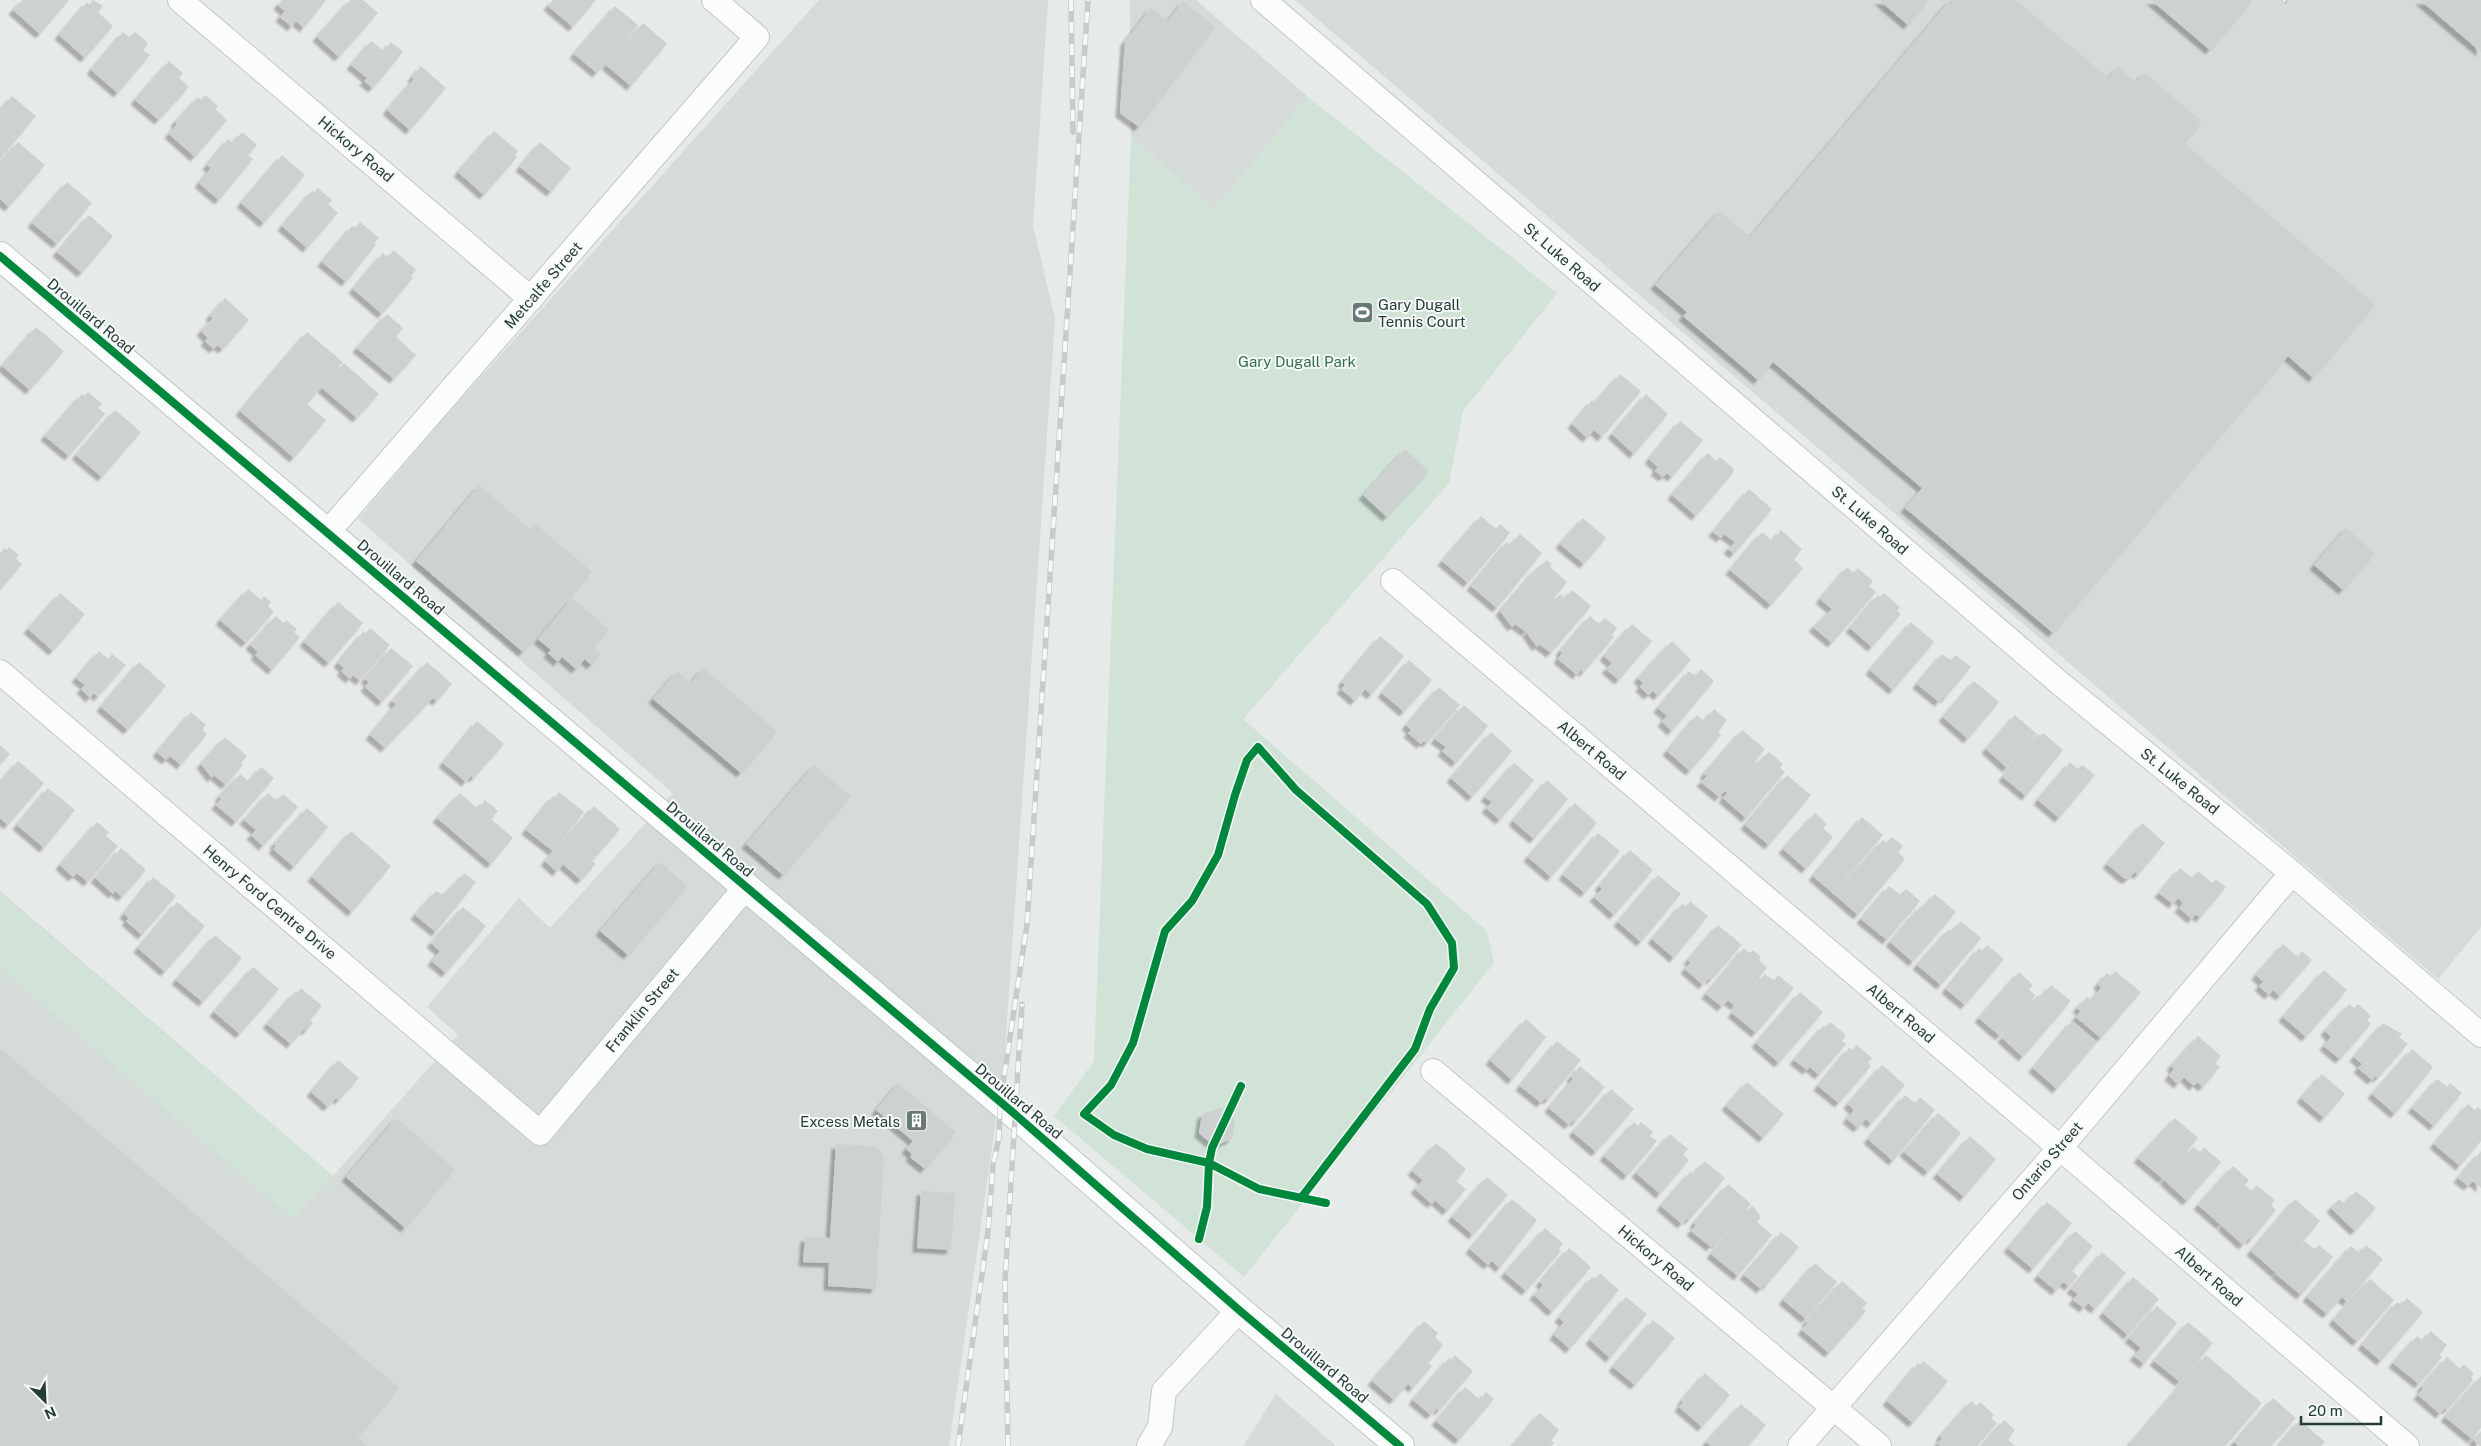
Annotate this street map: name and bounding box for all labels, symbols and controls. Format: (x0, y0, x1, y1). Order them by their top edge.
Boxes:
street label: Hickory Road (315, 113, 397, 185)
street label: St. Luke Road (1520, 219, 1604, 295)
street label: Metcalfe Street (501, 238, 585, 332)
street label: Drouillard Road (44, 275, 138, 357)
place label: Gary Dugall Tennis Court (1378, 296, 1466, 330)
sports icon: Gary Dugall Tennis Court (1350, 301, 1374, 325)
park label: Gary Dugall Park (1238, 353, 1356, 370)
street label: St. Luke Road (1828, 482, 1912, 558)
street label: Drouillard Road (354, 536, 448, 618)
street label: Albert Road (1555, 717, 1629, 783)
street label: St. Luke Road (2137, 744, 2223, 818)
street label: Drouillard Road (663, 798, 757, 880)
street label: Henry Ford Centre Drive (200, 841, 340, 963)
street label: Franklin Street (602, 964, 682, 1055)
street label: Albert Road (1864, 980, 1938, 1046)
street label: Drouillard Road (972, 1060, 1066, 1142)
building icon: Excess Metals (904, 1109, 928, 1133)
place label: Excess Metals (800, 1113, 900, 1130)
street label: Ontario Street (2008, 1118, 2086, 1204)
street label: Hickory Road (1615, 1222, 1697, 1294)
street label: Albert Road (2172, 1242, 2246, 1310)
street label: Drouillard Road (1278, 1324, 1372, 1406)
north arrow (20, 1376, 70, 1426)
scale bar (2301, 1394, 2381, 1426)
text: 20 m (2308, 1402, 2343, 1419)
text: N (42, 1403, 59, 1422)

